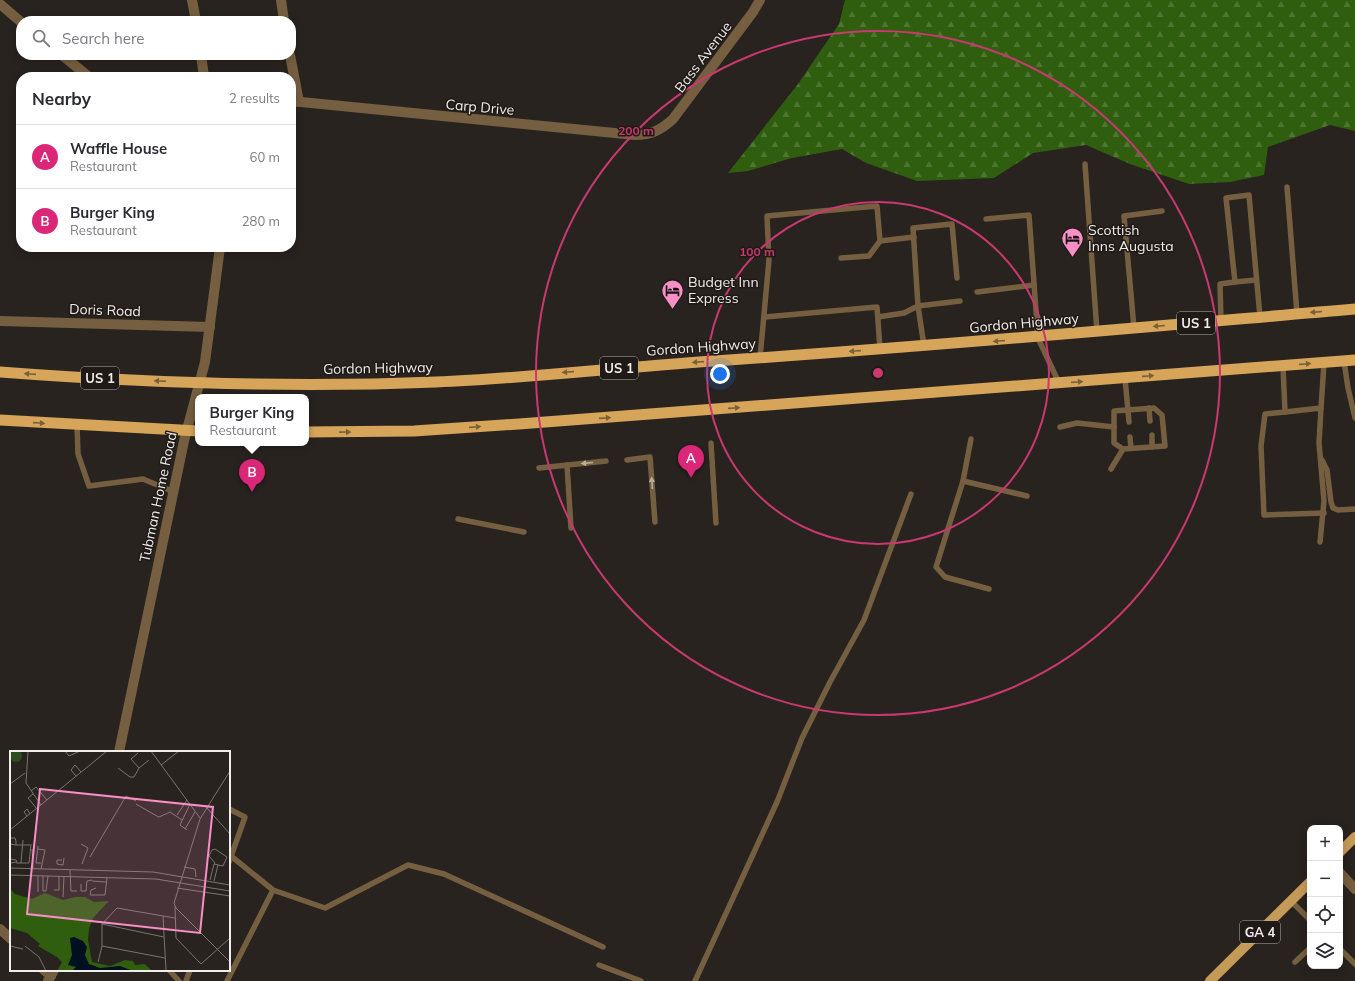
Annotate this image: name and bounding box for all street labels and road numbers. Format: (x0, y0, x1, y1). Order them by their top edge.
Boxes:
street label: Bass Avenue (670, 18, 736, 96)
street label: Carp Drive (445, 95, 515, 119)
street label: Doris Road (69, 300, 141, 320)
street label: Gordon Highway (968, 309, 1080, 337)
road number: US 1 (1177, 312, 1215, 334)
street label: Gordon Highway (646, 334, 757, 360)
road number: US 1 (600, 357, 638, 379)
street label: Gordon Highway (323, 358, 434, 378)
road number: US 1 (81, 367, 119, 389)
street label: Tubman Home Road (135, 430, 181, 564)
road number: GA 4 (1240, 921, 1280, 943)

